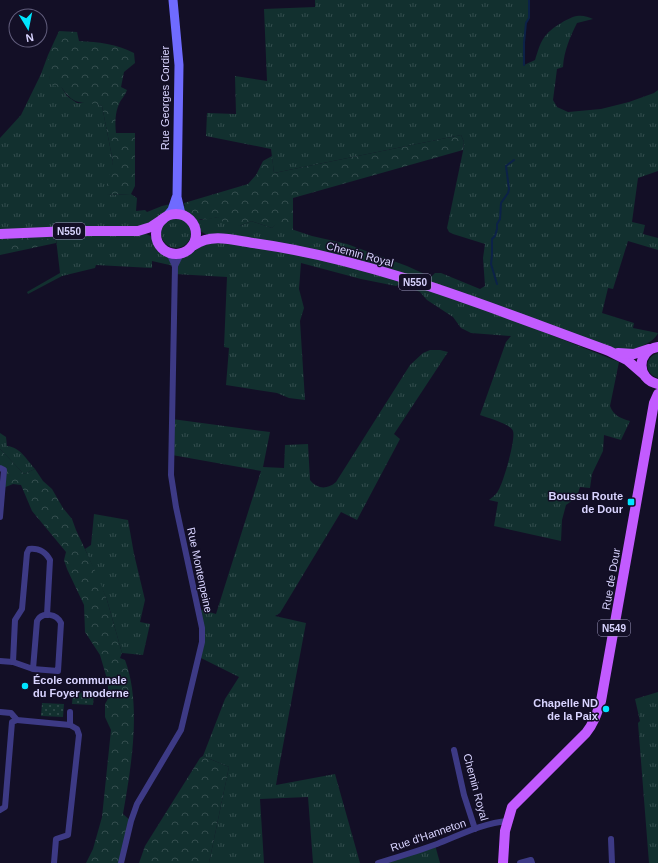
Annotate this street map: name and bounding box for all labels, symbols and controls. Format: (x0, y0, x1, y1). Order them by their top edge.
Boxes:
north arrow (8, 8, 48, 48)
text: N (25, 31, 35, 44)
street label: Rue Georges Cordier (159, 45, 171, 150)
road number: N550 (53, 223, 85, 239)
street label: Chemin Royal (325, 239, 395, 269)
road number: N550 (399, 274, 431, 290)
place label: Boussu Route de Dour (548, 490, 624, 515)
marker: Boussu Route de Dour (626, 497, 636, 507)
street label: Rue Montenpeine (185, 526, 215, 614)
street label: Rue de Dour (600, 547, 622, 611)
road number: N549 (598, 620, 630, 636)
place label: École communale du Foyer moderne (33, 674, 129, 699)
marker: École communale du Foyer moderne (20, 681, 30, 691)
place label: Chapelle ND de la Paix (533, 697, 599, 722)
marker: Chapelle ND de la Paix (601, 704, 611, 714)
street label: Chemin Royal (461, 752, 491, 822)
street label: Rue d'Hanneton (389, 816, 467, 854)

